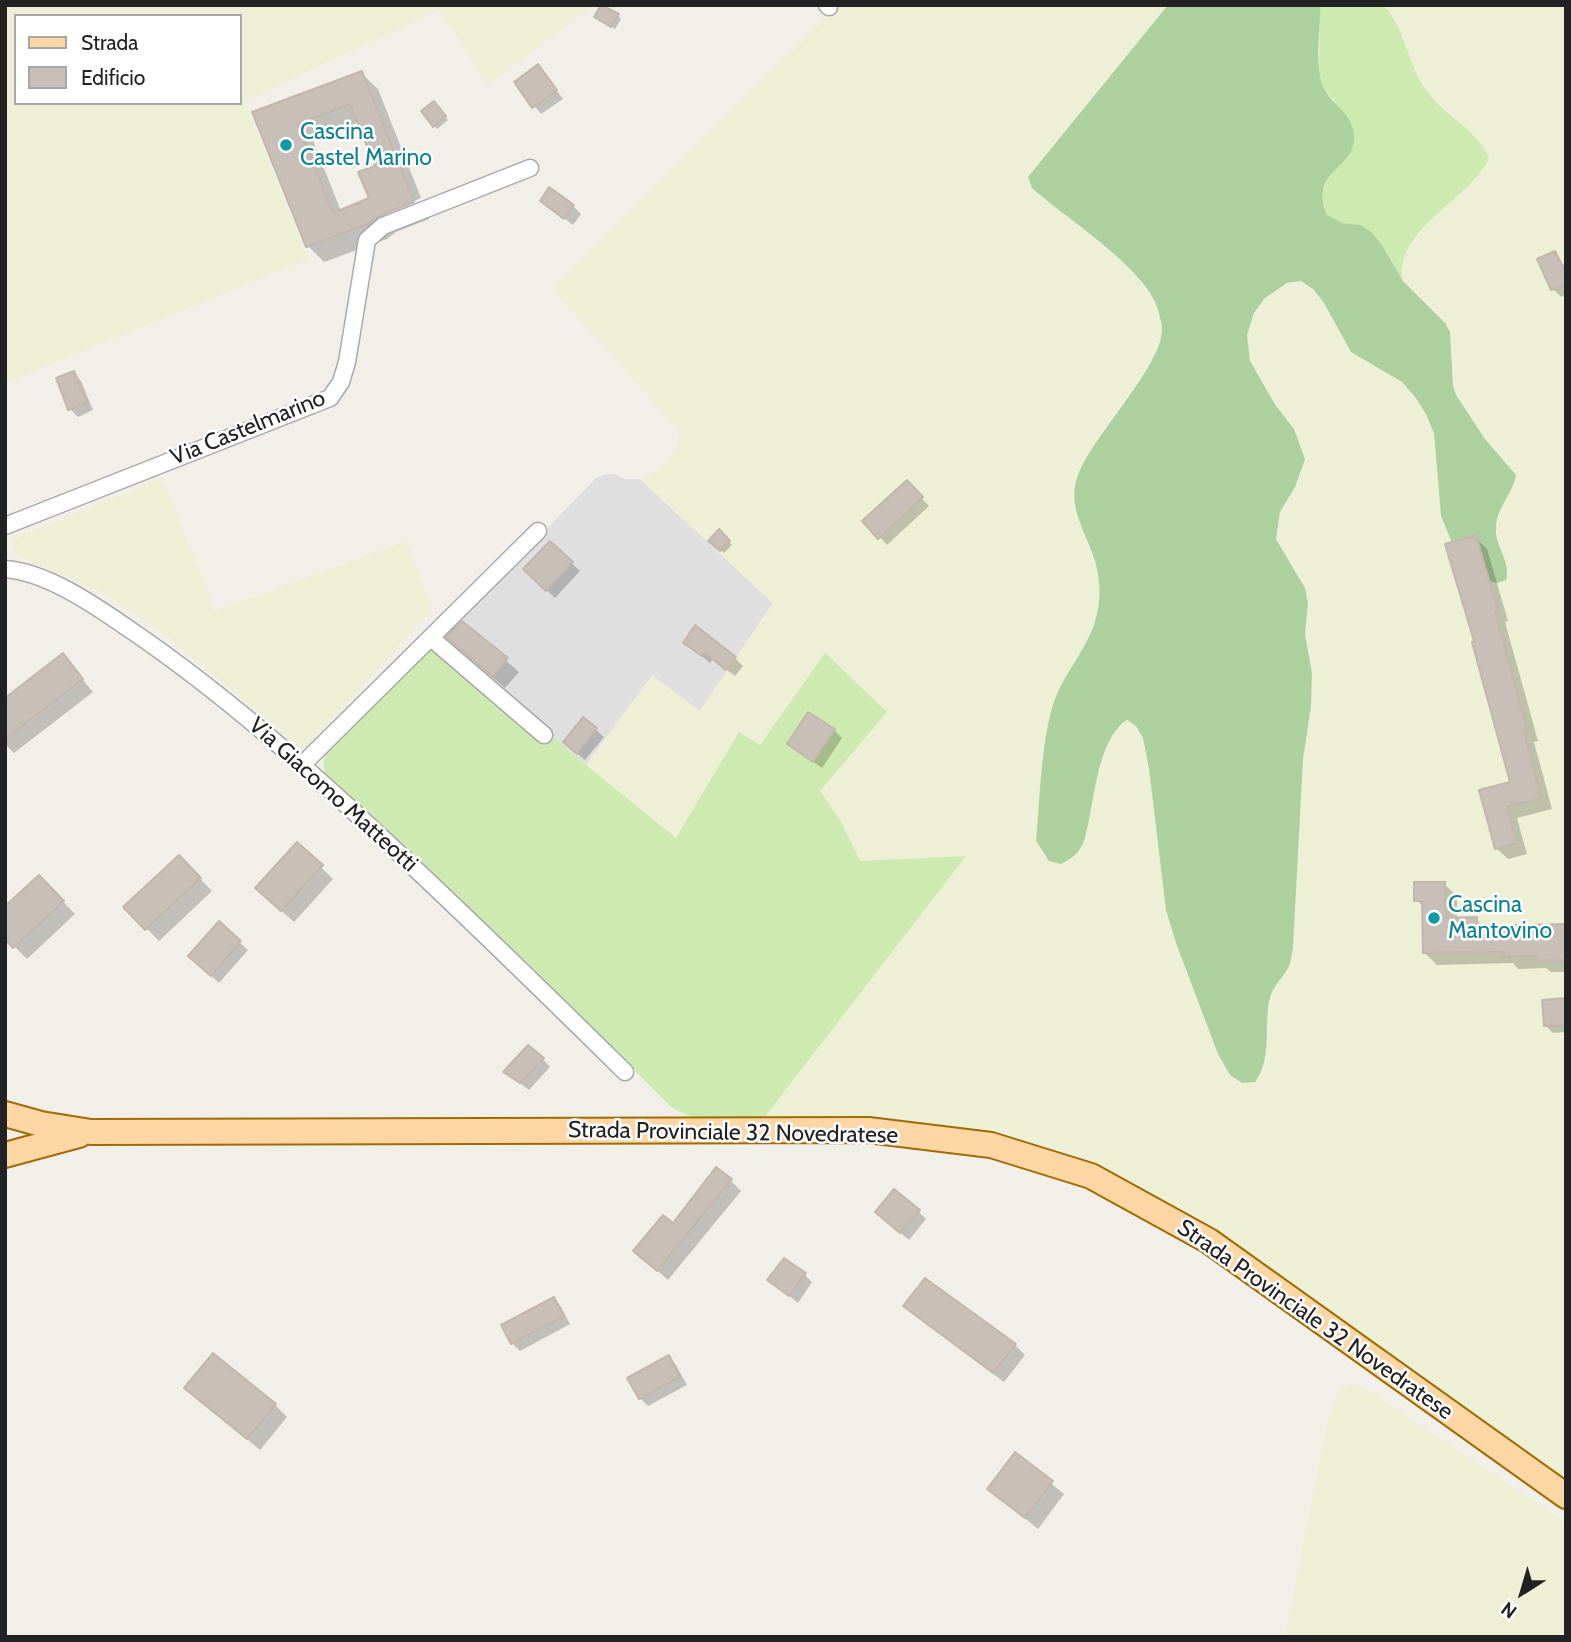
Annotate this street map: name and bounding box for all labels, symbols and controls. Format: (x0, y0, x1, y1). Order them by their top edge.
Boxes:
legend (14, 14, 242, 105)
text: Strada (81, 30, 138, 55)
text: Edificio (81, 65, 145, 90)
place label: Cascina Castel Marino (300, 118, 432, 172)
marker: Cascina Castel Marino (278, 137, 294, 153)
street label: Via Castelmarino (167, 384, 329, 472)
street label: Via Giacomo Matteotti (243, 712, 423, 878)
place label: Cascina Mantovino (1448, 891, 1552, 945)
marker: Cascina Mantovino (1426, 910, 1442, 926)
street label: Strada Provinciale 32 Novedratese (568, 1116, 898, 1150)
street label: Strada Provinciale 32 Novedratese (1172, 1214, 1458, 1426)
north arrow (1487, 1558, 1557, 1628)
text: N (1497, 1597, 1521, 1623)

